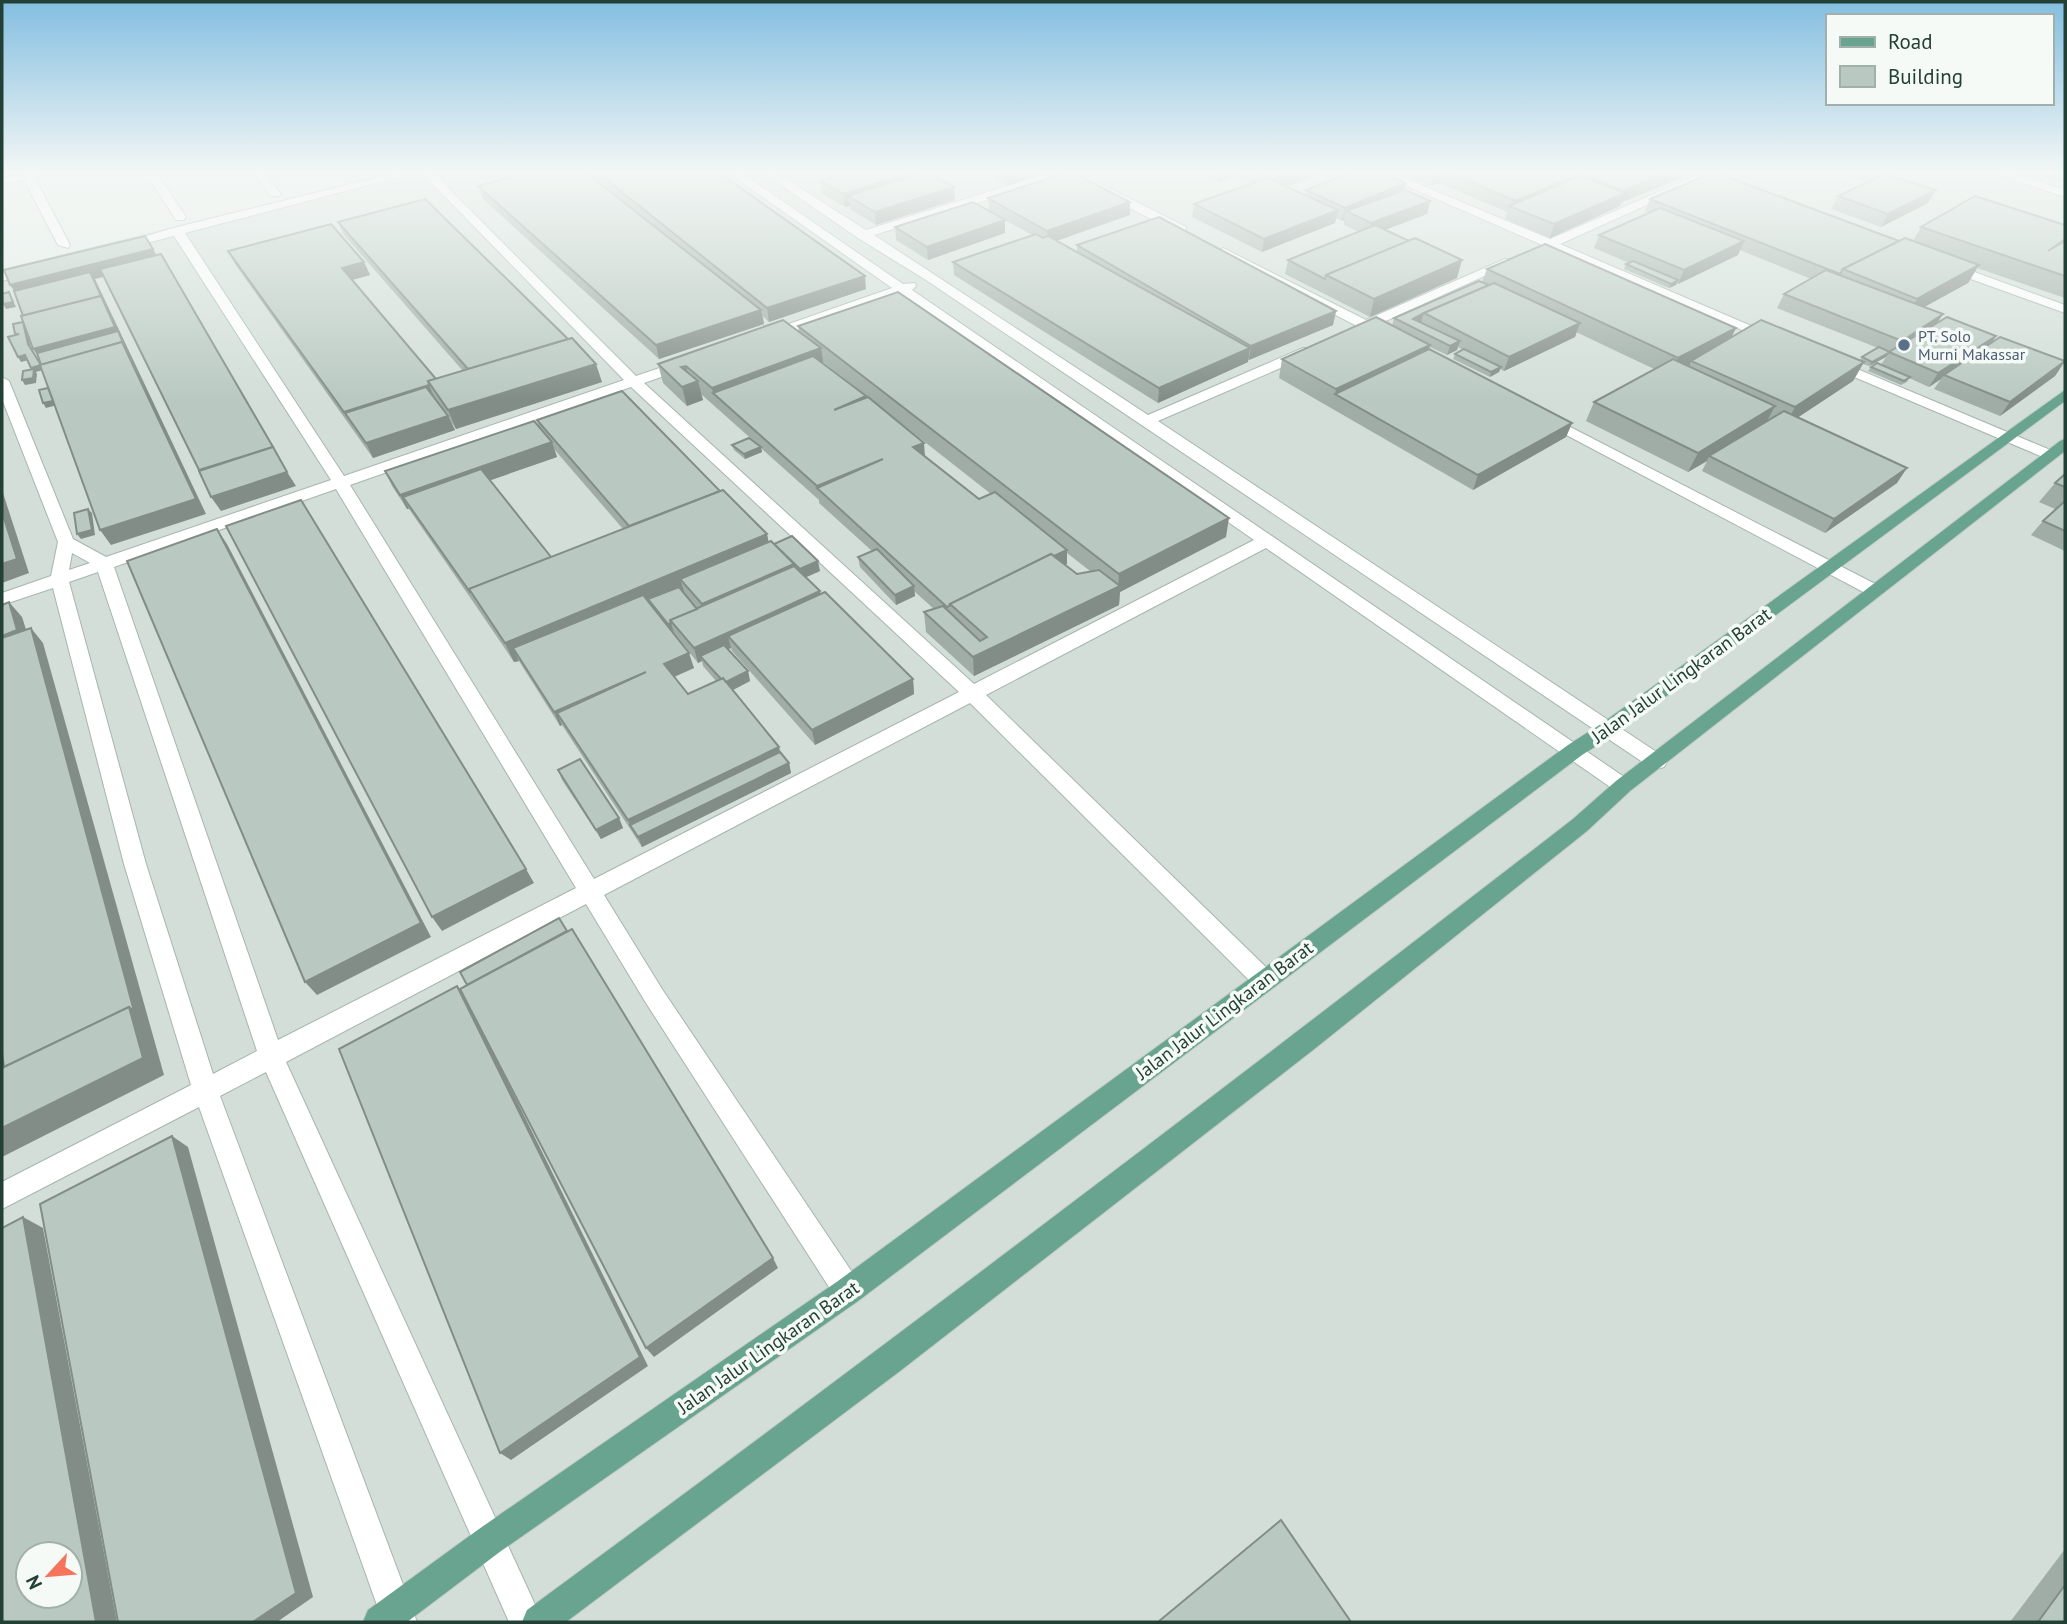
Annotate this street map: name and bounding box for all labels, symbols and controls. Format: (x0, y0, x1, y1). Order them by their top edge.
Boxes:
legend (1826, 14, 2053, 105)
text: Road (1888, 28, 1932, 55)
text: Building (1888, 63, 1963, 90)
place label: PT. Solo Murni Makassar (1918, 326, 2026, 364)
marker: PT. Solo Murni Makassar (1896, 337, 1912, 353)
street label: Jalan Jalur Lingkaran Barat (1586, 602, 1776, 749)
street label: Jalan Jalur Lingkaran Barat (1130, 935, 1318, 1085)
street label: Jalan Jalur Lingkaran Barat (672, 1275, 864, 1419)
north arrow (14, 1540, 84, 1610)
text: N (20, 1572, 47, 1593)

